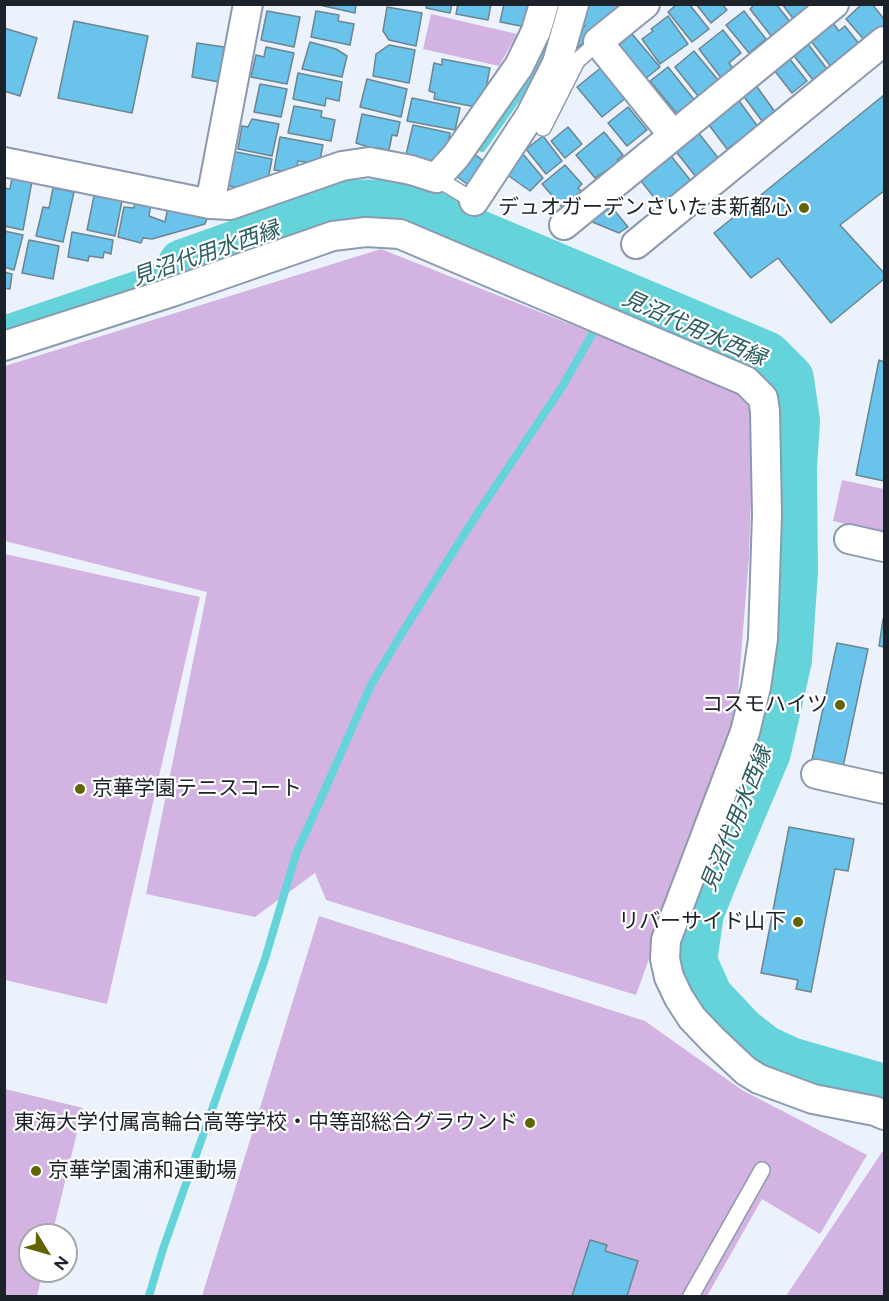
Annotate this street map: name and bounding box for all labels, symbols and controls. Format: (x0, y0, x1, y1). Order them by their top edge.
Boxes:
place label: デュオガーデンさいたま新都心 (498, 195, 792, 221)
marker: デュオガーデンさいたま新都心 (797, 201, 811, 215)
water label: 見沼代用水西縁 (129, 216, 283, 292)
water label: 見沼代用水西縁 (618, 286, 770, 372)
place label: コスモハイツ (702, 692, 828, 718)
marker: コスモハイツ (833, 698, 847, 712)
water label: 見沼代用水西縁 (696, 743, 778, 895)
place label: 京華学園テニスコート (92, 776, 302, 802)
marker: 京華学園テニスコート (73, 782, 87, 796)
place label: リバーサイド山下 (618, 909, 786, 935)
marker: リバーサイド山下 (791, 915, 805, 929)
place label: 東海大学付属高輪台高等学校・中等部総合グラウンド (14, 1110, 518, 1136)
marker: 東海大学付属高輪台高等学校・中等部総合グラウンド (523, 1116, 537, 1130)
place label: 京華学園浦和運動場 (48, 1158, 237, 1184)
marker: 京華学園浦和運動場 (29, 1164, 43, 1178)
north arrow (18, 1223, 78, 1283)
text: N (50, 1252, 72, 1274)

